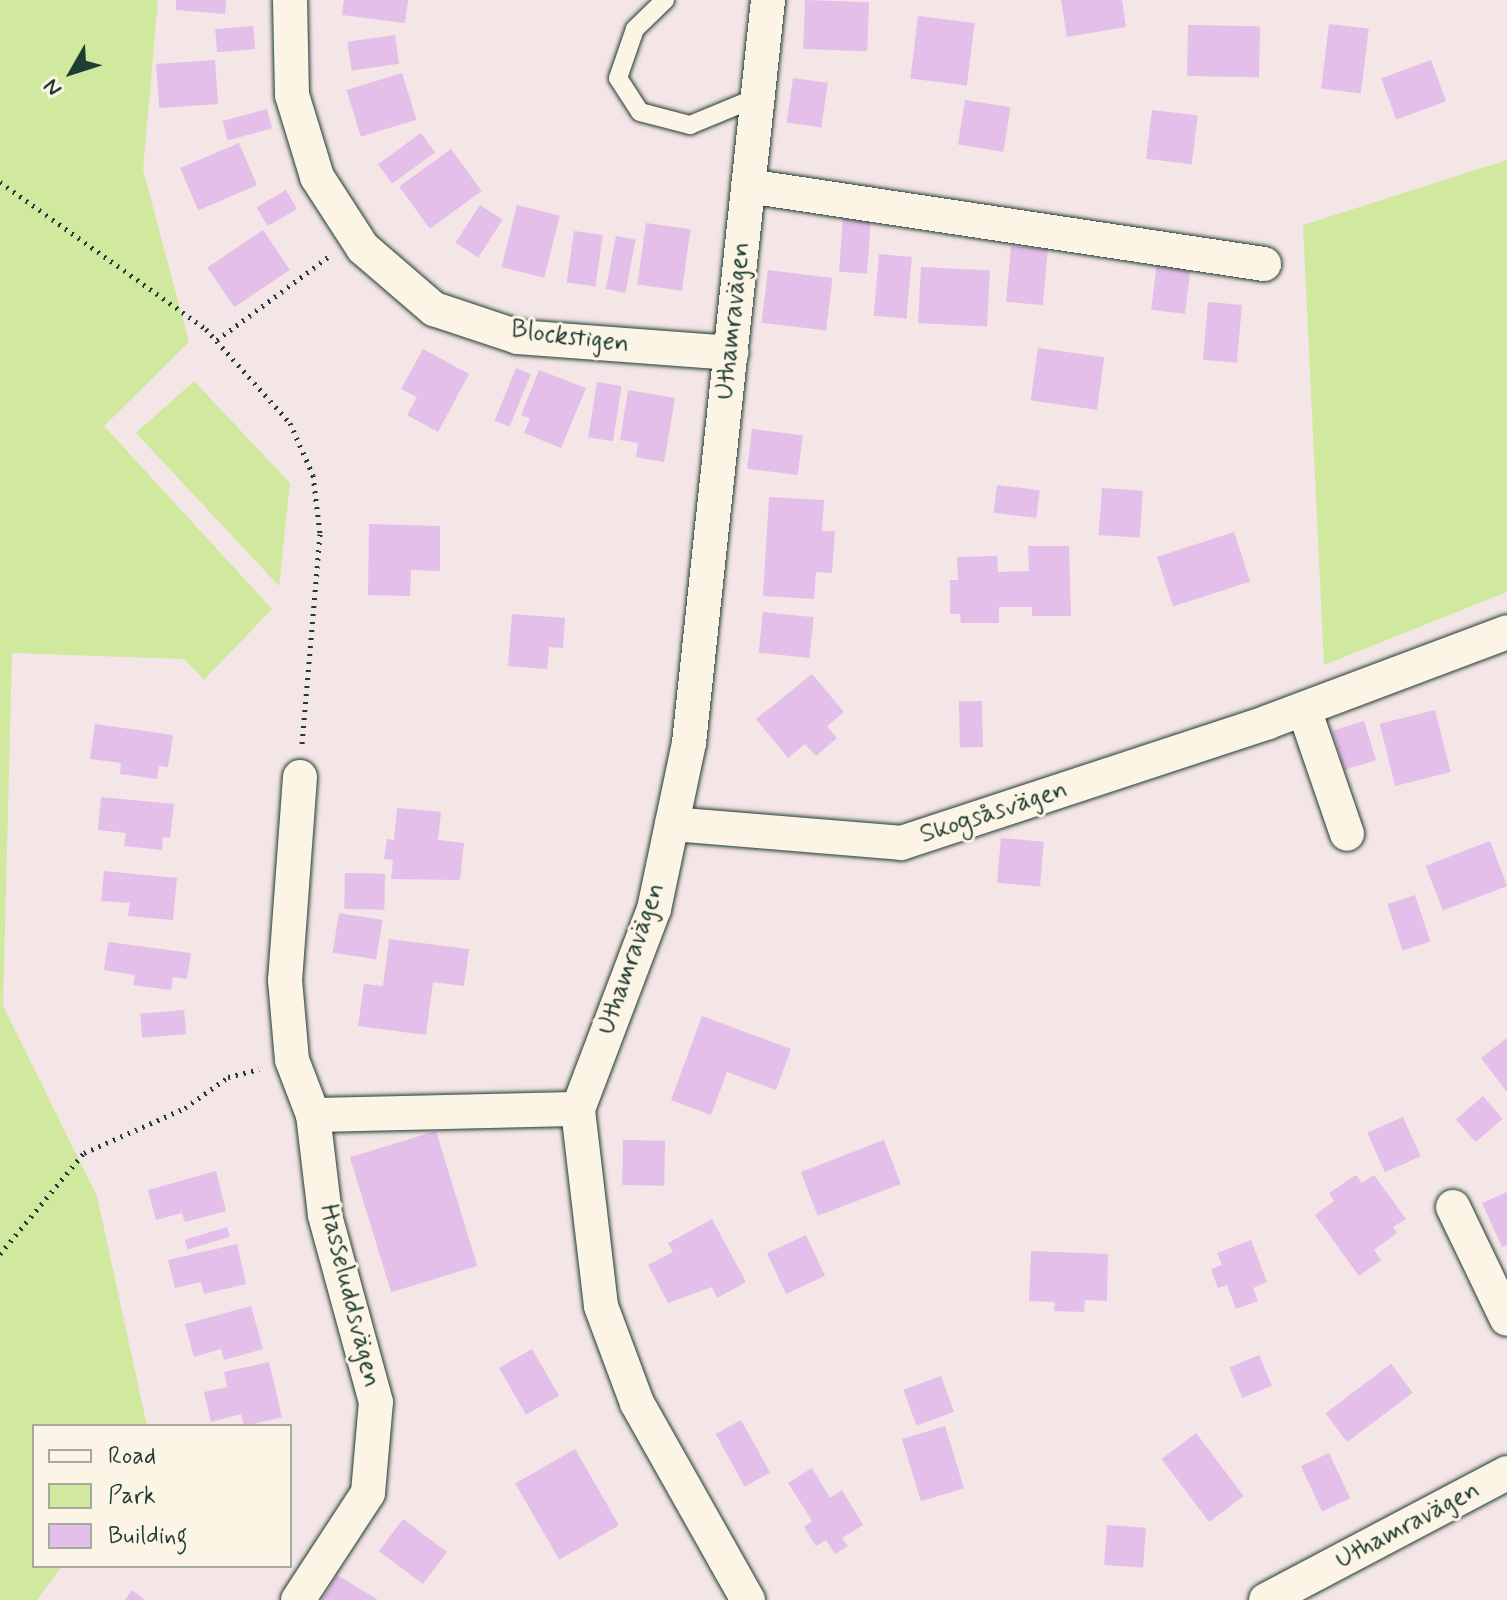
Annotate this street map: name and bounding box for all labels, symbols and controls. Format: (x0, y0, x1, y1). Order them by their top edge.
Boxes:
north arrow (32, 32, 112, 112)
text: N (38, 73, 69, 102)
street label: Uthamravägen (710, 241, 758, 401)
street label: Blockstigen (509, 315, 631, 361)
street label: Skogsåsvägen (916, 774, 1072, 852)
street label: Uthamravägen (591, 879, 673, 1039)
street label: Hasseluddsvägen (311, 1201, 387, 1391)
legend (32, 1424, 292, 1568)
text: Road (108, 1441, 156, 1472)
street label: Uthamravägen (1331, 1475, 1485, 1577)
text: Park (108, 1481, 156, 1512)
text: Building (108, 1521, 188, 1552)

